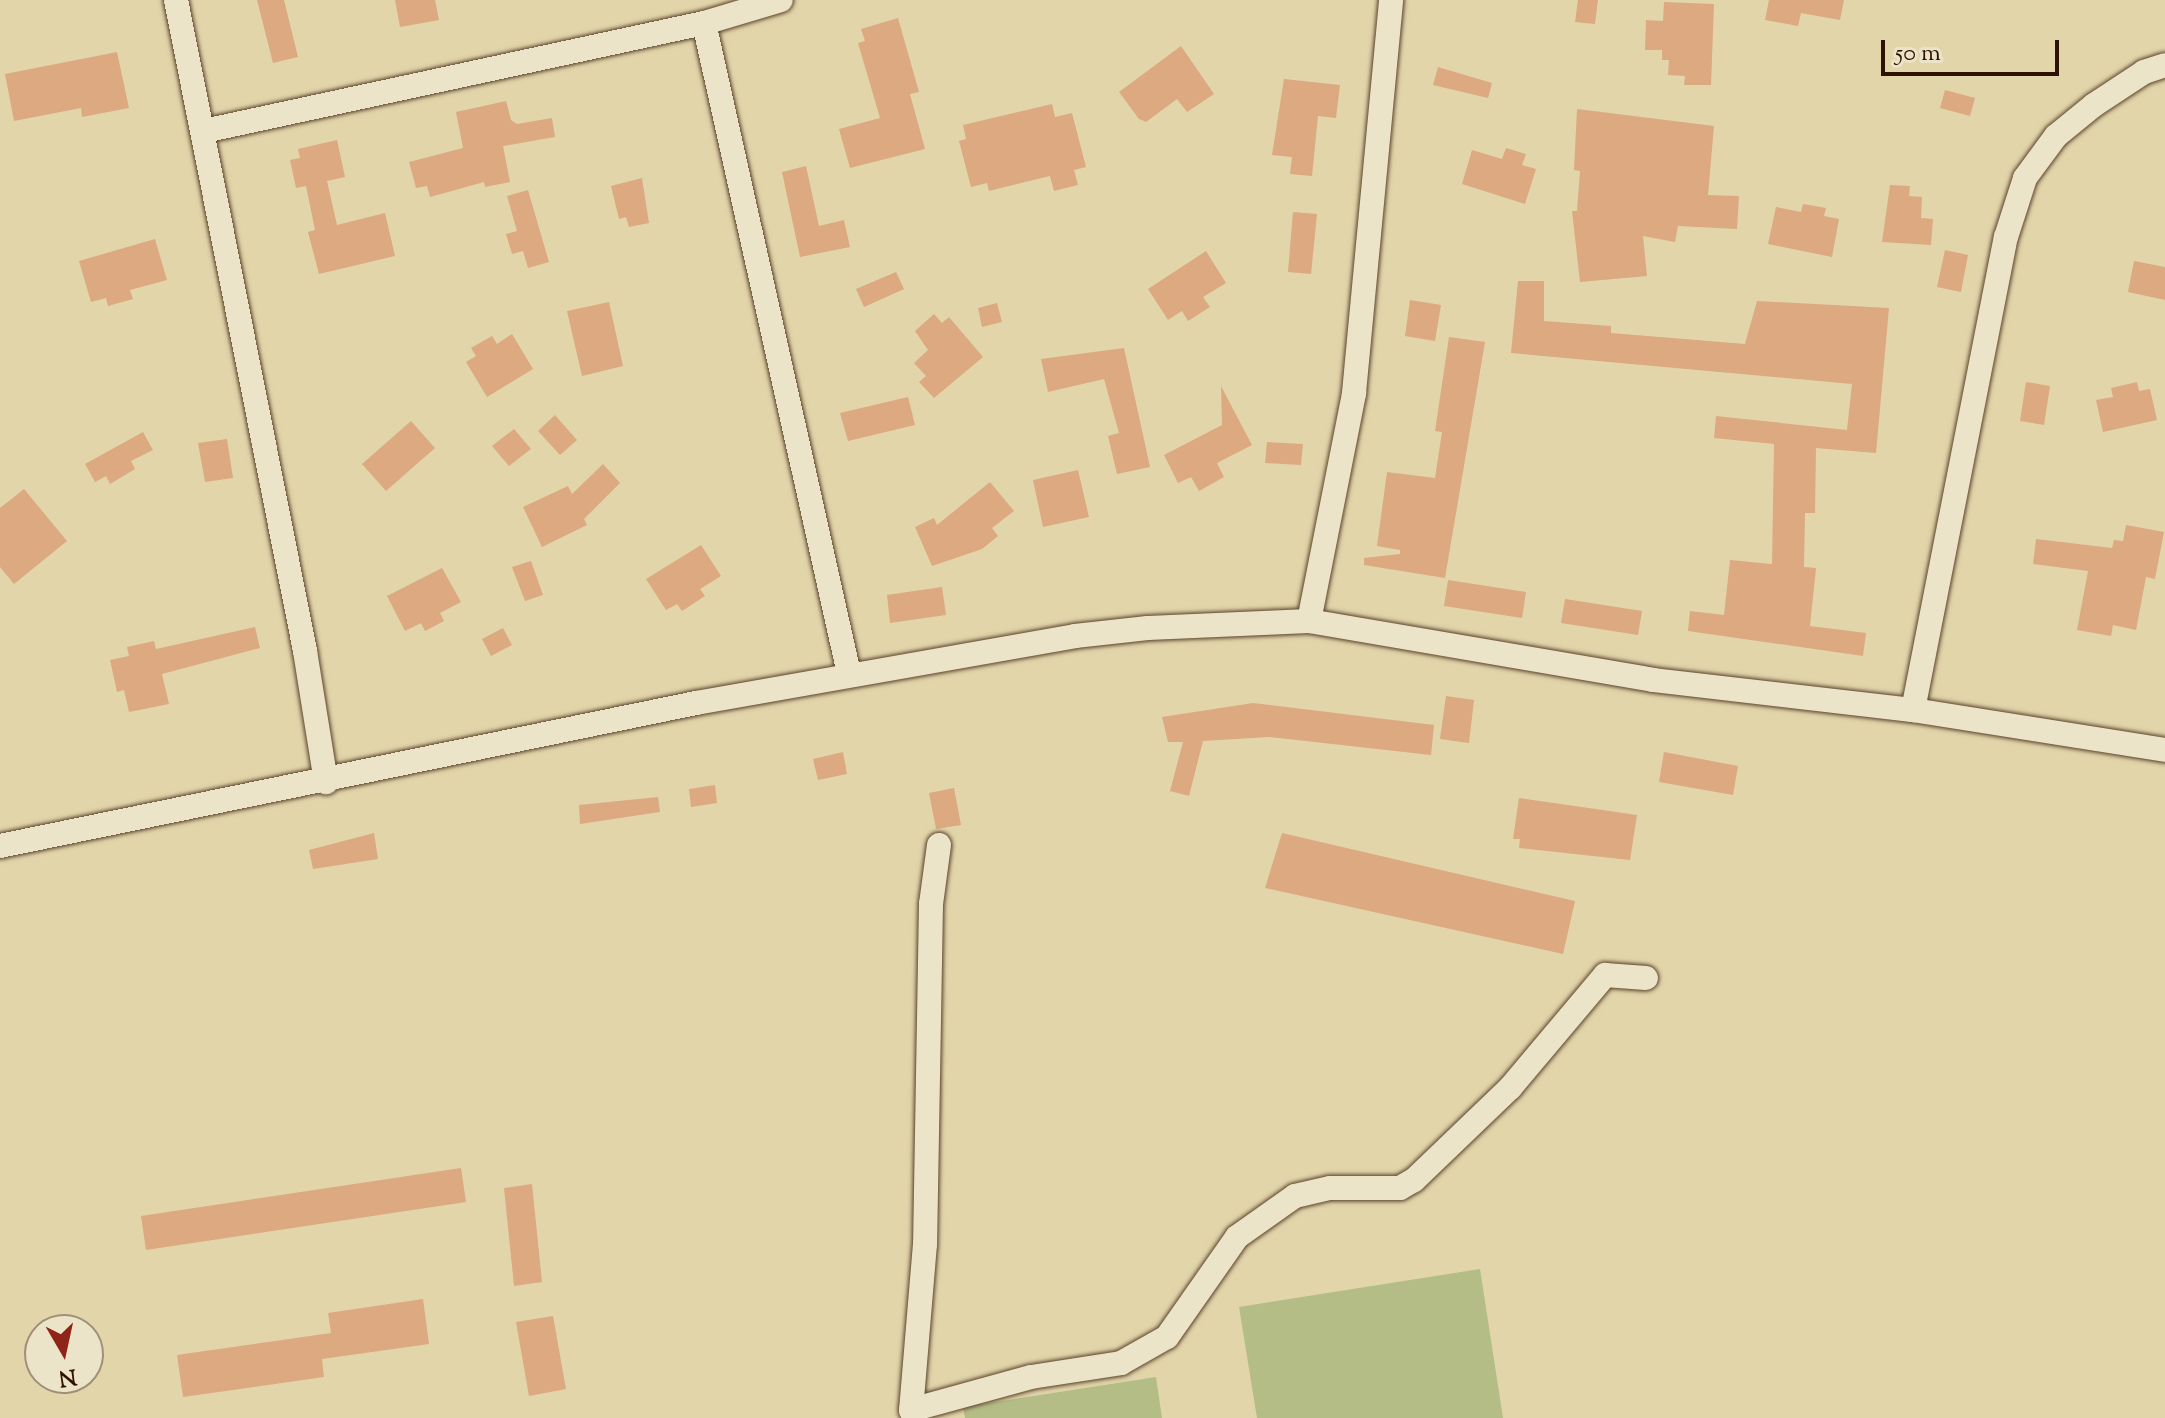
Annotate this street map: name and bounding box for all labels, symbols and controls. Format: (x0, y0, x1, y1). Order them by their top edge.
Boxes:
scale bar (1885, 24, 2063, 74)
text: 50 m (1895, 37, 1941, 71)
north arrow (24, 1314, 104, 1394)
text: N (56, 1359, 79, 1393)

